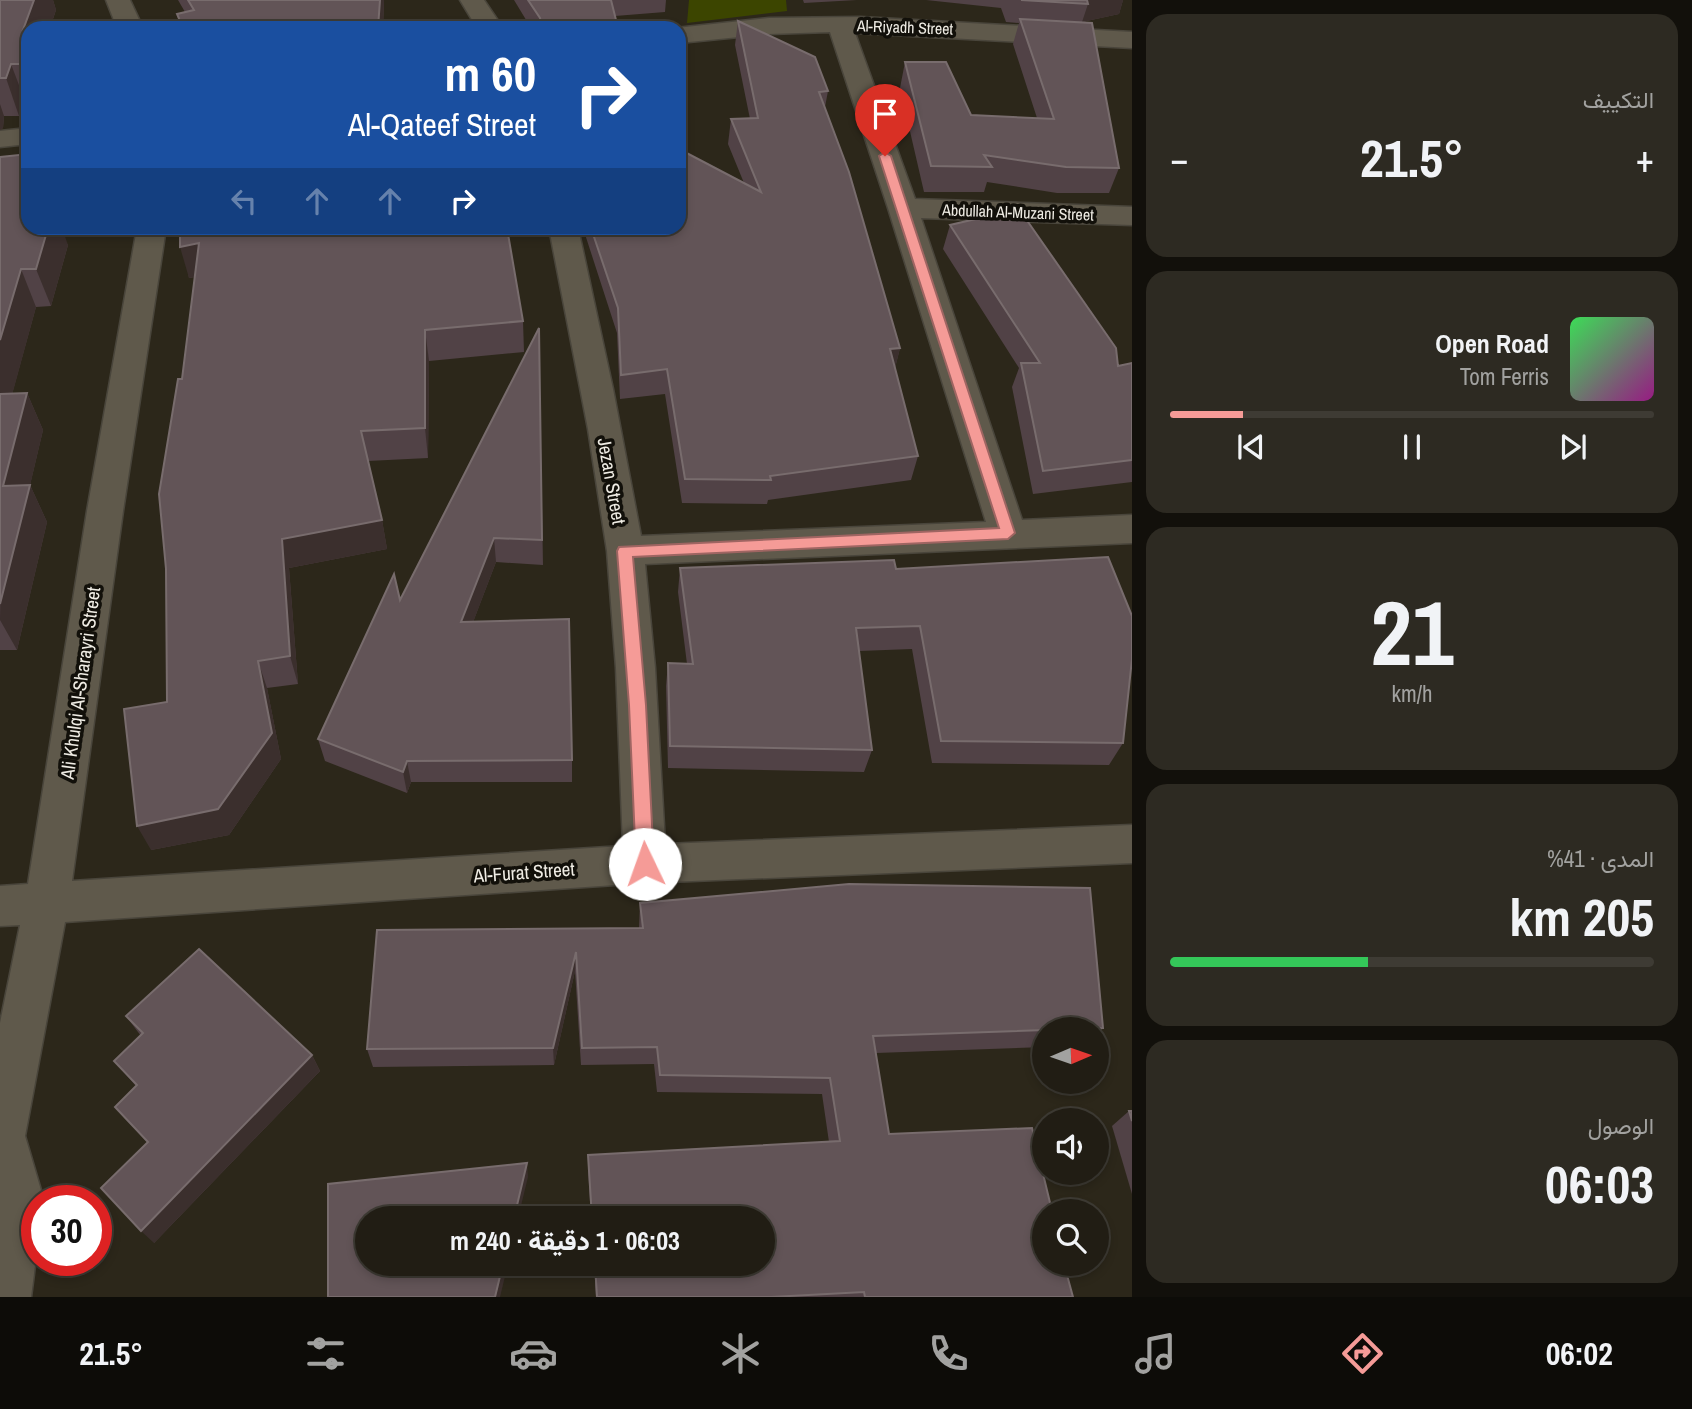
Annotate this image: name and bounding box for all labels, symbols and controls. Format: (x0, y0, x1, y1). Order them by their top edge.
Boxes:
street label: Al-Riyadh Street (856, 14, 954, 40)
text: 60 m (444, 40, 536, 106)
icon: right (560, 49, 651, 140)
pin (855, 84, 915, 156)
text: التكييف (1583, 84, 1654, 115)
icon: arrive (866, 95, 904, 133)
text: Al-Qateef Street (348, 103, 536, 146)
text: 21.5° (1360, 123, 1464, 193)
text: − (1170, 133, 1188, 184)
text: + (1636, 133, 1654, 184)
icon: left (225, 182, 263, 220)
icon: ahead (298, 182, 336, 220)
icon: ahead (371, 182, 409, 220)
icon: right (444, 182, 482, 220)
street label: Abdullah Al-Muzani Street (941, 198, 1095, 226)
text: Open Road (1435, 326, 1549, 361)
text: Tom Ferris (1460, 361, 1549, 392)
icon: previous (1232, 428, 1270, 466)
icon: pause (1393, 428, 1431, 466)
icon: next (1554, 428, 1592, 466)
street label: Jezan Street (592, 436, 633, 527)
text: 21 (1371, 571, 1454, 693)
street label: Ali Khulqi Al-Sharayri Street (53, 584, 106, 782)
text: km/h (1392, 678, 1432, 709)
position arrow (608, 827, 682, 901)
text: المدى · 41% (1547, 843, 1654, 874)
street label: Al-Furat Street (472, 855, 576, 889)
text: 205 km (1509, 882, 1654, 952)
north arrow (1032, 1017, 1110, 1094)
map controls (1032, 1017, 1109, 1276)
button: sound (1032, 1108, 1109, 1185)
text: الوصول (1588, 1110, 1654, 1141)
text: 06:03 (1545, 1149, 1654, 1219)
speed limit sign: 30 (21, 1185, 112, 1276)
button: search (1032, 1199, 1109, 1276)
text: 06:03 · 1 دقيقة · 240 m (450, 1223, 680, 1258)
icon: filters (301, 1329, 350, 1378)
icon: car (509, 1329, 558, 1378)
icon: climate (716, 1329, 765, 1378)
icon: phone (924, 1329, 973, 1378)
icon: music (1131, 1329, 1180, 1378)
icon: directions (1338, 1329, 1387, 1378)
text: 21.5° (79, 1332, 143, 1375)
text: 06:02 (1546, 1332, 1613, 1375)

